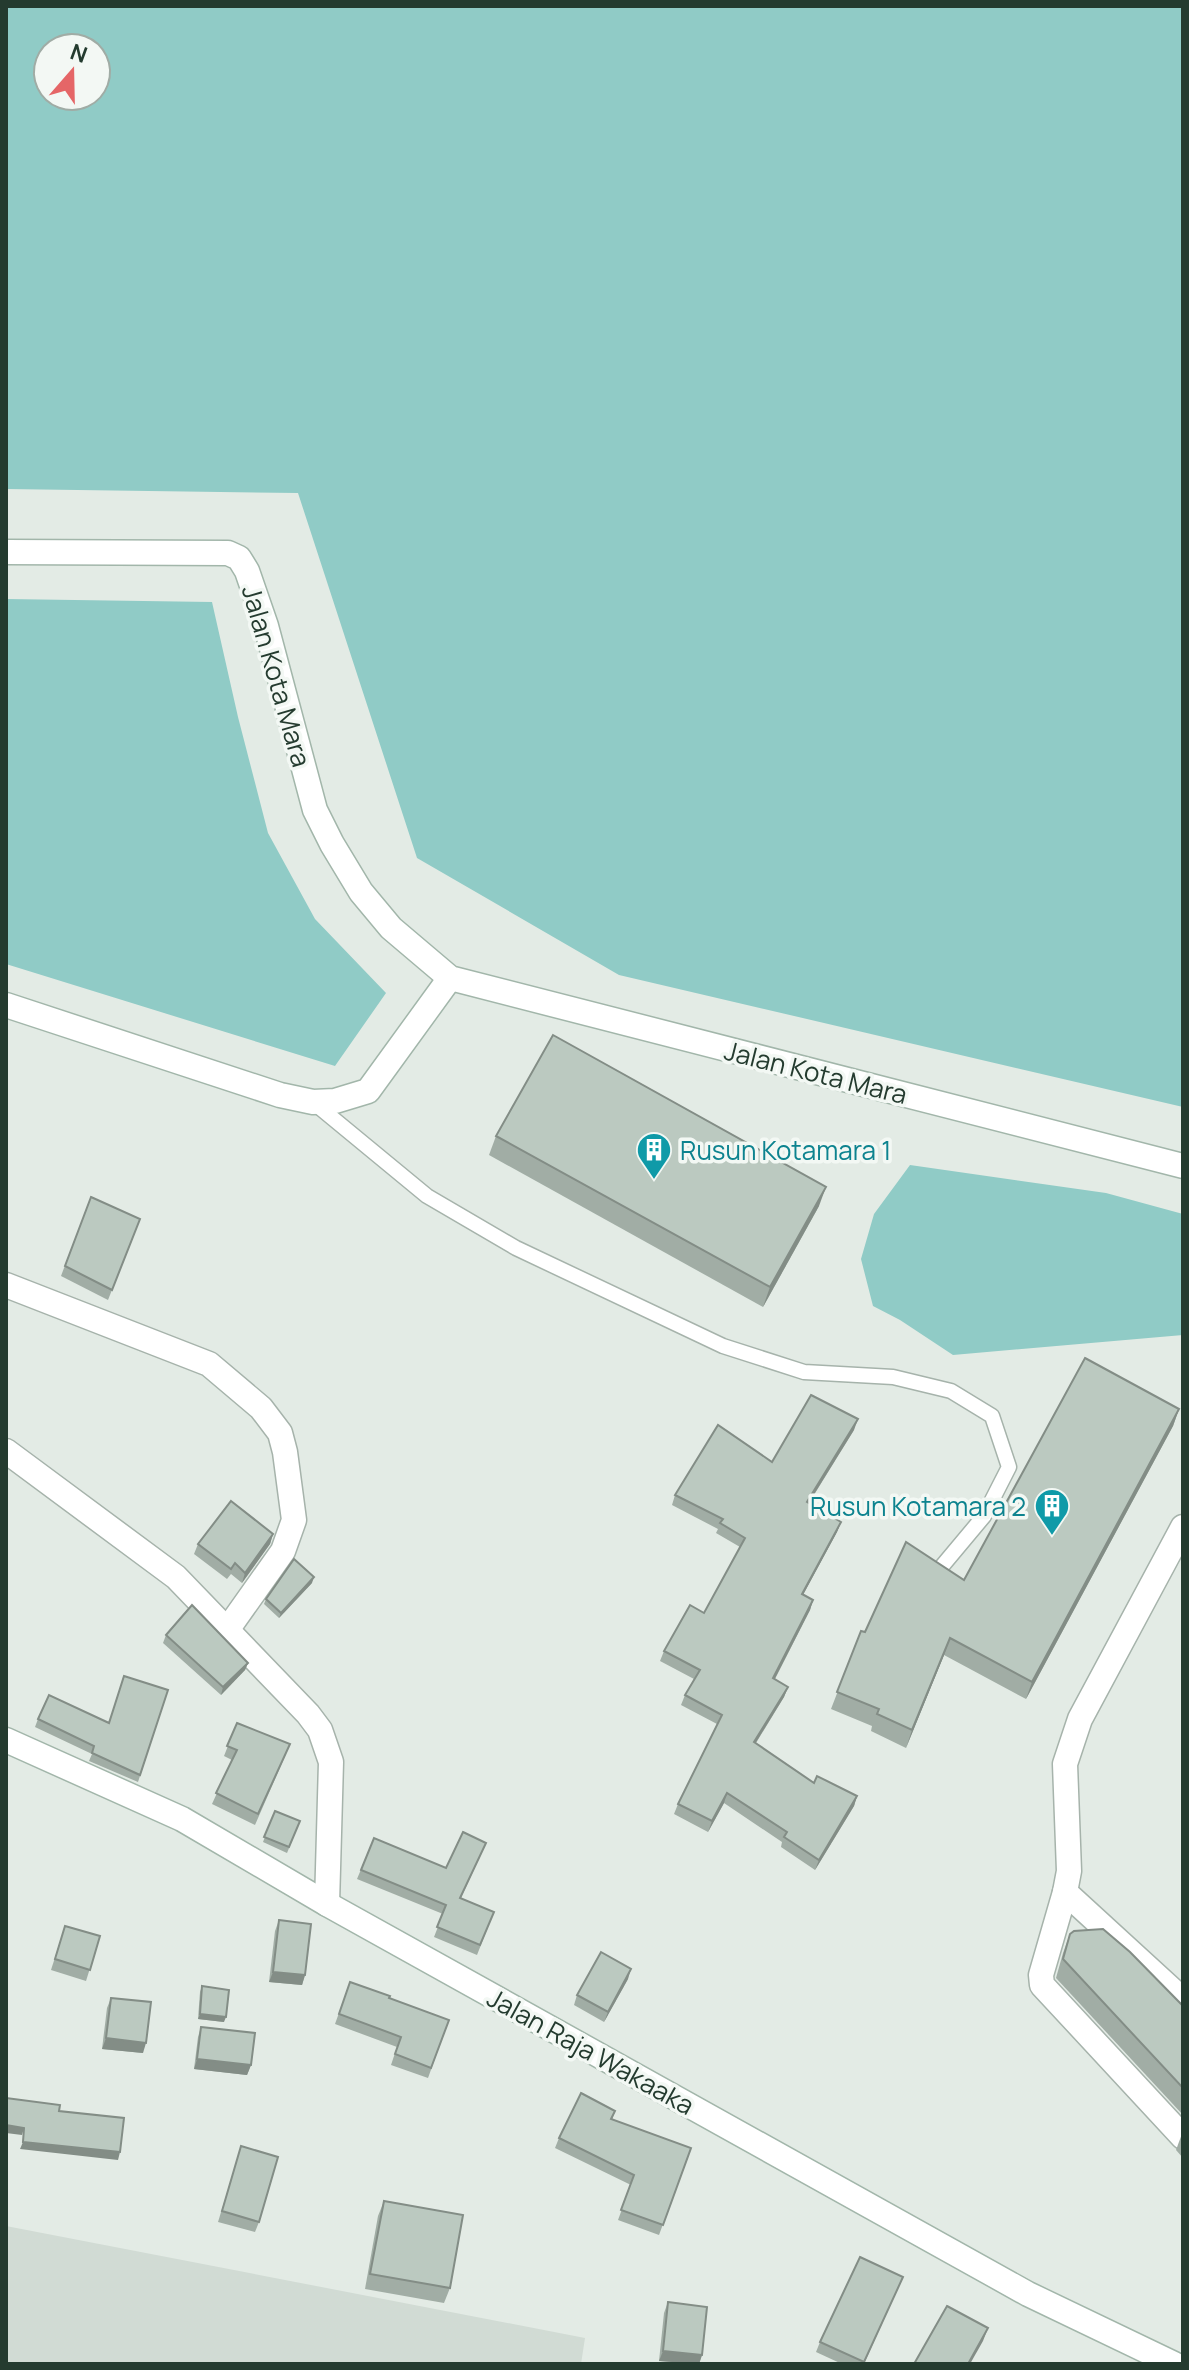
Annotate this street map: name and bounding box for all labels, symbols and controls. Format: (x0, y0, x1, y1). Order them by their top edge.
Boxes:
north arrow (32, 32, 112, 112)
text: N (66, 36, 91, 70)
street label: Jalan Kota Mara (234, 581, 320, 771)
street label: Jalan Kota Mara (721, 1032, 911, 1112)
building icon: Rusun Kotamara 1 (635, 1131, 673, 1181)
place label: Rusun Kotamara 1 (680, 1132, 891, 1168)
building icon: Rusun Kotamara 2 (1033, 1487, 1071, 1537)
place label: Rusun Kotamara 2 (810, 1488, 1026, 1524)
street label: Jalan Raja Wakaaka (481, 1979, 701, 2123)

